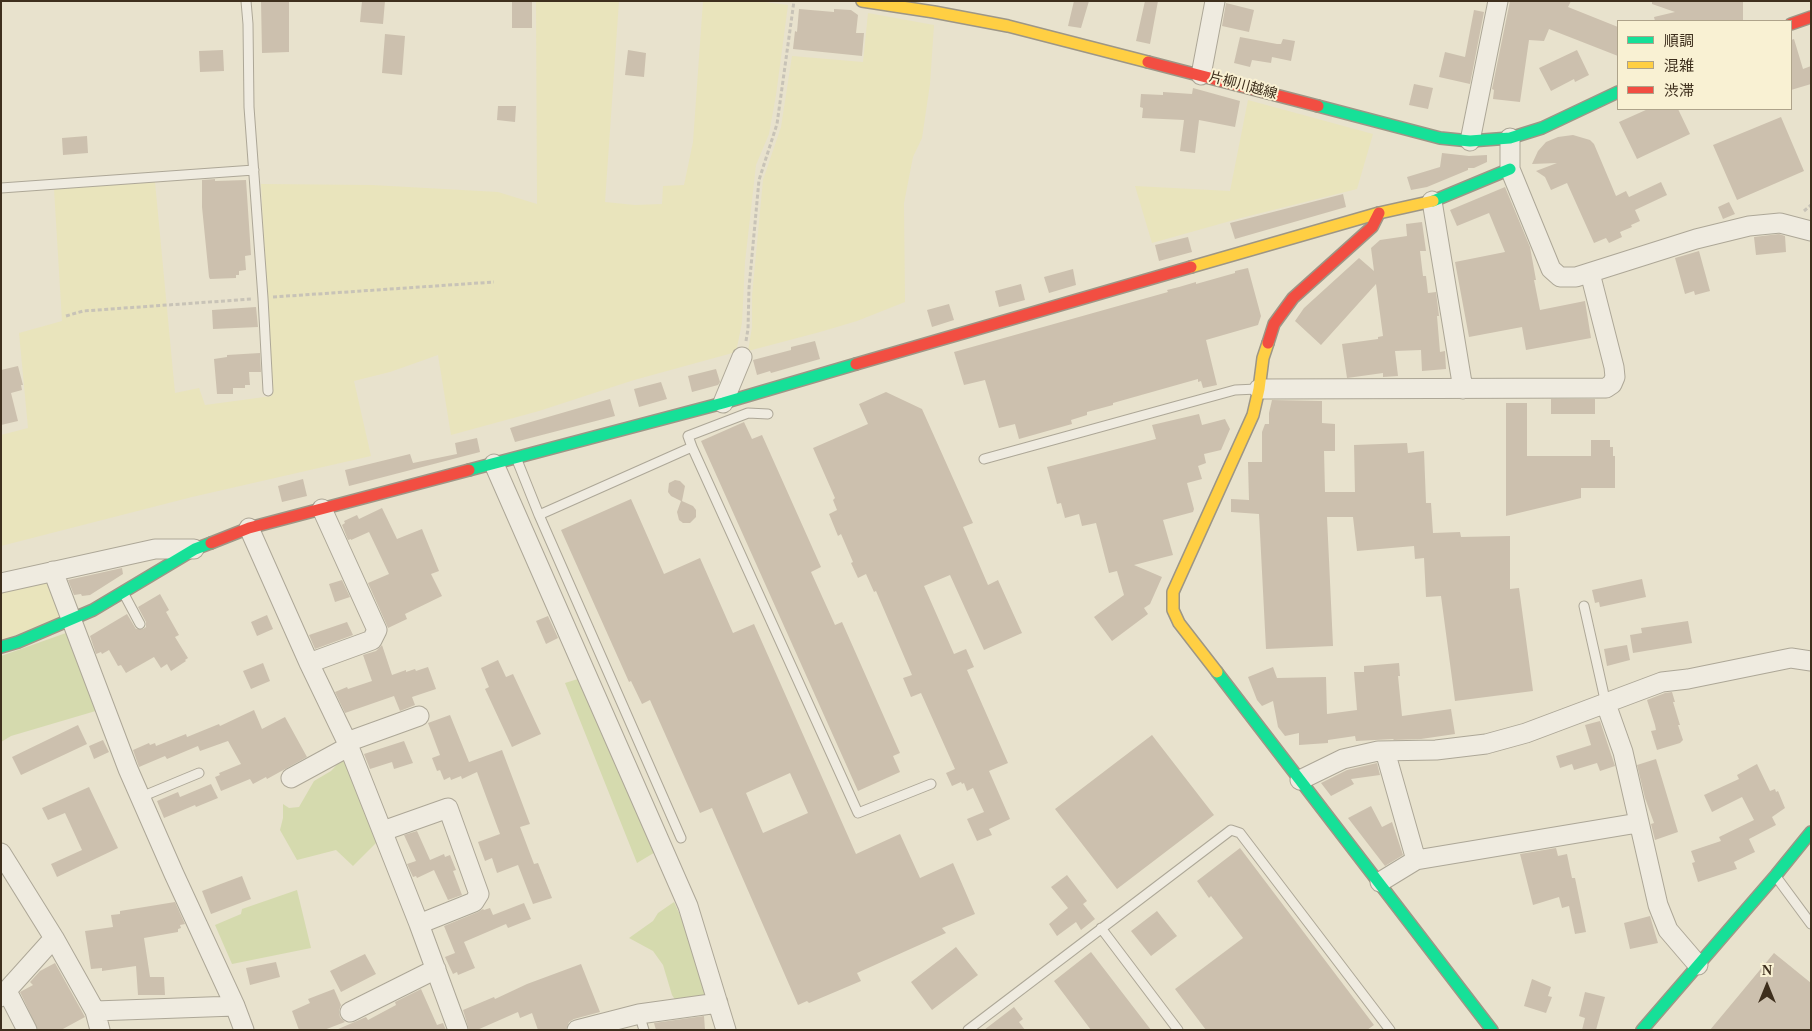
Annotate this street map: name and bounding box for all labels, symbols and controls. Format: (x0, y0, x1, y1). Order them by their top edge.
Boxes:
legend (1617, 20, 1792, 110)
text: 順調 (1664, 33, 1694, 49)
text: 混雑 (1664, 58, 1694, 74)
street label: 片柳川越線 (1207, 69, 1279, 103)
text: 渋滞 (1664, 83, 1694, 99)
north arrow (1742, 961, 1792, 1011)
text: N (1762, 963, 1772, 978)

